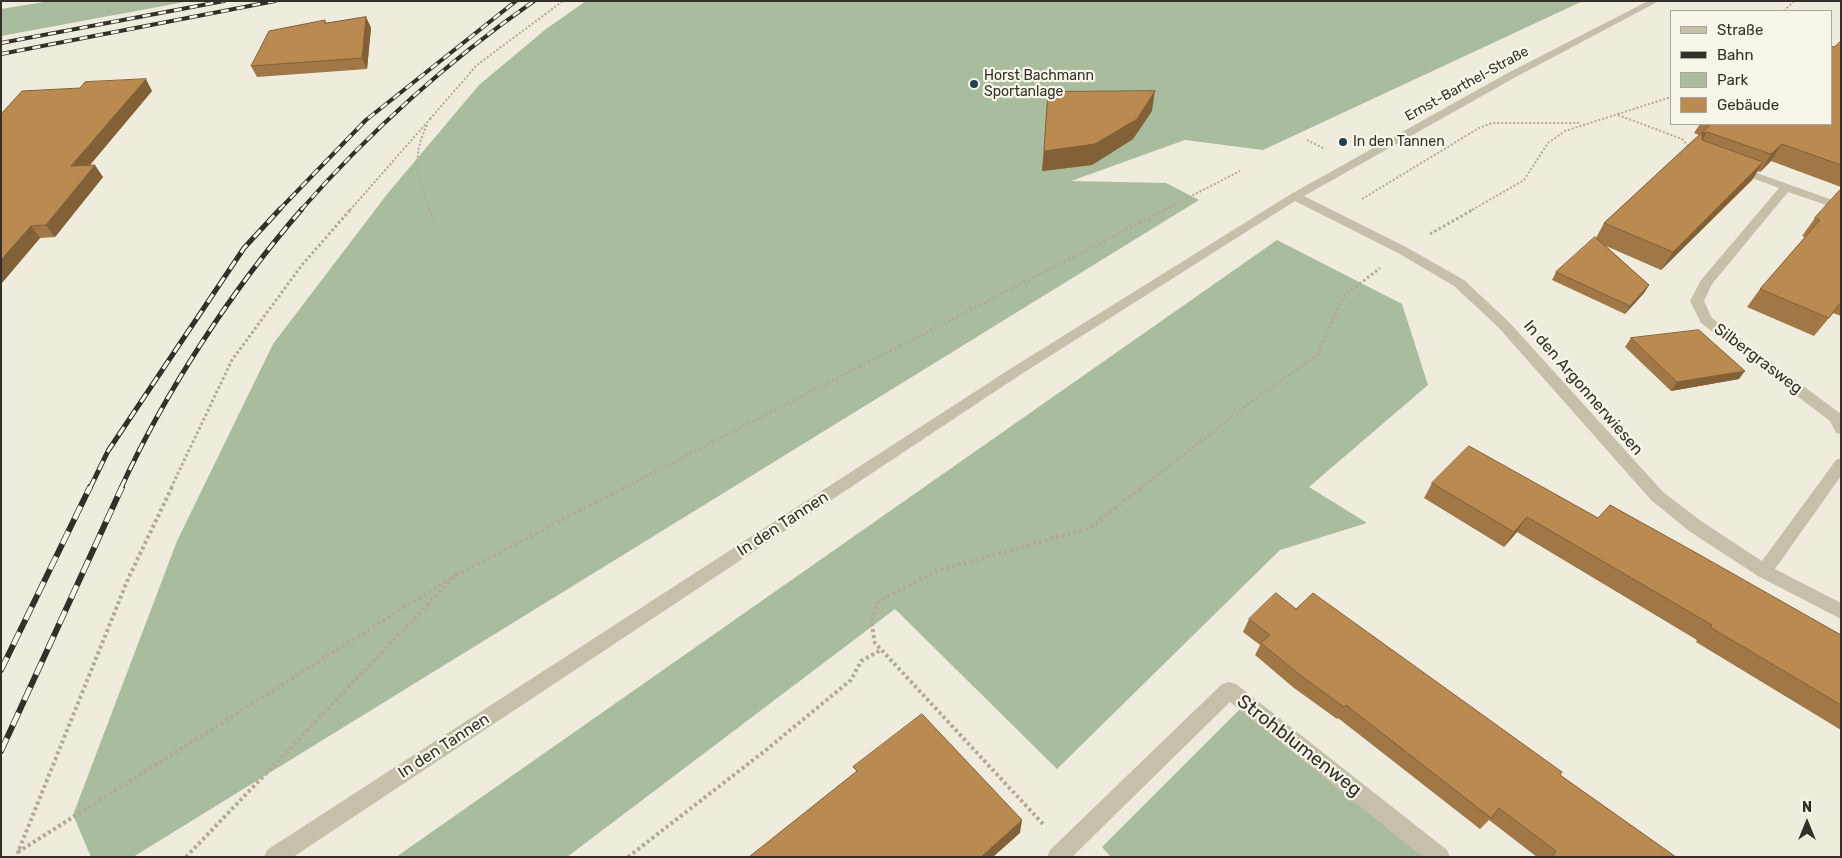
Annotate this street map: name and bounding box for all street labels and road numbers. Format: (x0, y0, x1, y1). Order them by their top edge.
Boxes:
street label: Ernst-Barthel-Straße (1402, 43, 1532, 125)
street label: In den Argonnerwiesen (1519, 317, 1647, 459)
street label: Silbergrasweg (1710, 320, 1806, 398)
street label: In den Tannen (734, 487, 832, 561)
street label: Strohblumenweg (1232, 690, 1366, 802)
street label: In den Tannen (395, 709, 493, 783)

